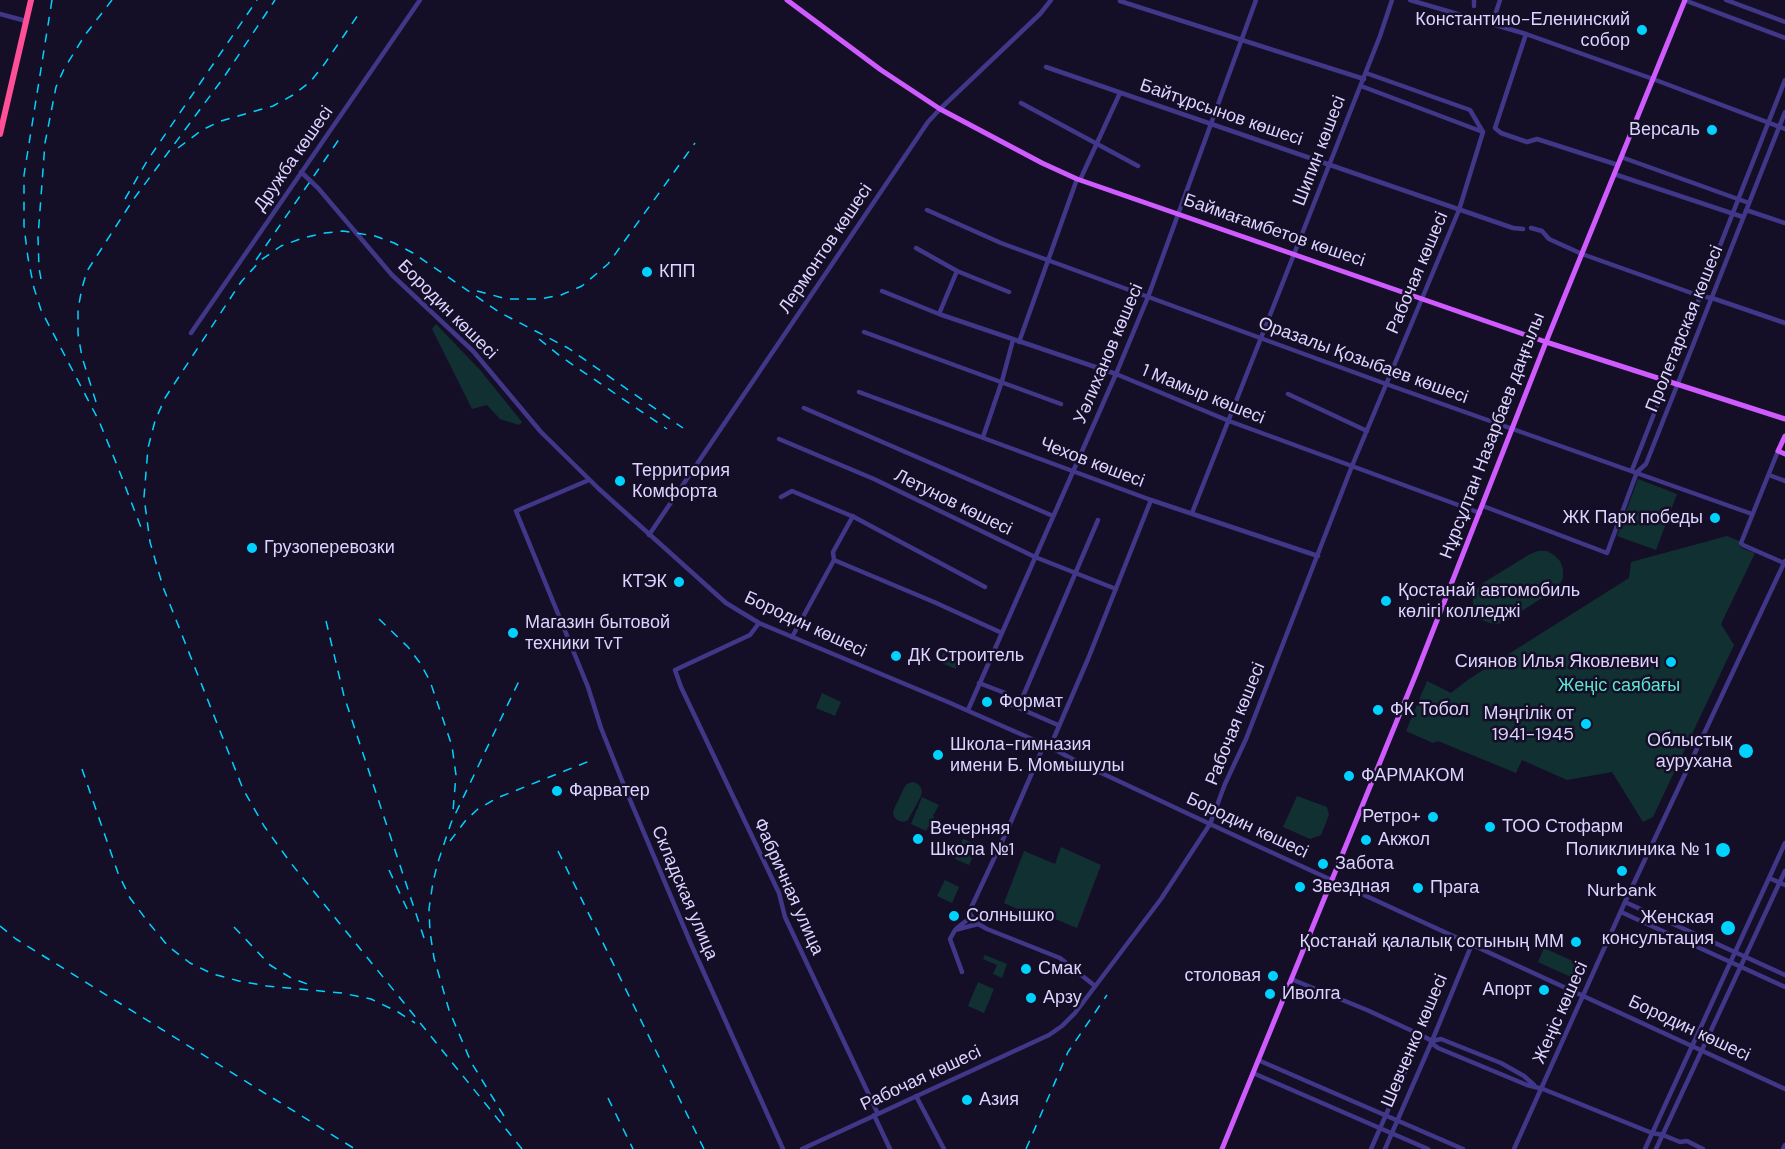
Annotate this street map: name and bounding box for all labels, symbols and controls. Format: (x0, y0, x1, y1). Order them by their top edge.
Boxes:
place label: Константино-Еленинский собор (1415, 9, 1630, 52)
marker: Константино-Еленинский собор (1635, 23, 1649, 37)
street label: Байтұрсынов көшесі (1137, 75, 1305, 151)
street label: Шипин көшесі (1289, 93, 1351, 209)
street label: Дружба көшесі (250, 102, 338, 216)
place label: Версаль (1629, 119, 1700, 141)
marker: Версаль (1705, 123, 1719, 137)
street label: Лермонтов көшесі (775, 180, 877, 318)
street label: Баймағамбетов көшесі (1181, 190, 1367, 272)
street label: Рабочая көшесі (1383, 209, 1453, 337)
street label: Пролетарская көшесі (1642, 243, 1728, 415)
street label: Бородин көшесі (393, 256, 501, 364)
place label: КПП (659, 261, 695, 283)
marker: КПП (640, 265, 654, 279)
street label: Уәлиханов көшесі (1070, 281, 1148, 427)
street label: Нұрсұлтан Назарбаев даңғылы (1436, 310, 1550, 562)
street label: Оразалы Қозыбаев көшесі (1255, 313, 1471, 409)
street label: 1 Мамыр көшесі (1138, 360, 1268, 430)
street label: Чехов көшесі (1037, 433, 1147, 493)
place label: Территория Комфорта (632, 460, 730, 502)
street label: Летунов көшесі (891, 465, 1015, 541)
marker: Территория Комфорта (613, 474, 627, 488)
place label: ЖК Парк победы (1563, 507, 1703, 529)
marker: ЖК Парк победы (1708, 511, 1722, 525)
place label: Грузоперевозки (264, 537, 395, 559)
marker: Грузоперевозки (245, 541, 259, 555)
place label: КТЭК (622, 571, 667, 593)
marker: КТЭК (672, 575, 686, 589)
place label: Қостанай автомобиль көлігі колледжі (1398, 580, 1580, 622)
street label: Бородин көшесі (741, 587, 869, 663)
marker: Қостанай автомобиль көлігі колледжі (1379, 594, 1393, 608)
place label: Магазин бытовой техники TvT (525, 612, 670, 654)
marker: Магазин бытовой техники TvT (506, 626, 520, 640)
place label: ДК Строитель (908, 645, 1024, 667)
marker: ДК Строитель (889, 649, 903, 663)
place label: Сиянов Илья Яковлевич (1455, 651, 1659, 673)
marker: Сиянов Илья Яковлевич (1664, 655, 1678, 669)
street label: Рабочая көшесі (1202, 659, 1270, 789)
park label: Жеңіс саябағы (1558, 675, 1680, 697)
place label: Формат (999, 691, 1063, 713)
marker: Формат (980, 695, 994, 709)
place label: ФК Тобол (1390, 699, 1469, 721)
marker: ФК Тобол (1371, 703, 1385, 717)
place label: Мәңгілік от 1941-1945 (1483, 703, 1574, 746)
marker: Мәңгілік от 1941-1945 (1579, 717, 1593, 731)
place label: Облыстық аурухана (1647, 730, 1732, 772)
place label: Школа-гимназия имени Б. Момышулы (950, 734, 1124, 777)
marker: Облыстық аурухана (1737, 742, 1755, 760)
marker: Школа-гимназия имени Б. Момышулы (931, 748, 945, 762)
place label: ФАРМАКОМ (1361, 765, 1464, 787)
marker: ФАРМАКОМ (1342, 769, 1356, 783)
place label: Фарватер (569, 780, 650, 802)
marker: Фарватер (550, 784, 564, 798)
street label: Бородин көшесі (1183, 788, 1311, 864)
place label: Ретро+ (1362, 806, 1421, 828)
marker: Ретро+ (1426, 810, 1440, 824)
street label: Фабричная улица (748, 815, 828, 959)
place label: ТОО Стофарм (1502, 816, 1623, 838)
place label: Вечерняя Школа №1 (930, 818, 1014, 860)
marker: ТОО Стофарм (1483, 820, 1497, 834)
street label: Складская улица (646, 823, 722, 963)
place label: Акжол (1378, 829, 1430, 851)
marker: Вечерняя Школа №1 (911, 832, 925, 846)
marker: Акжол (1359, 833, 1373, 847)
place label: Поликлиника № 1 (1565, 839, 1710, 861)
marker: Поликлиника № 1 (1714, 841, 1732, 859)
place label: Забота (1335, 853, 1394, 875)
marker: Забота (1316, 857, 1330, 871)
marker: Nurbank (1615, 864, 1629, 878)
place label: Звездная (1312, 876, 1390, 898)
place label: Прага (1430, 877, 1479, 899)
marker: Звездная (1293, 880, 1307, 894)
place label: Nurbank (1587, 880, 1657, 902)
marker: Прага (1411, 881, 1425, 895)
place label: Солнышко (966, 905, 1055, 927)
place label: Женская консультация (1602, 907, 1714, 950)
marker: Солнышко (947, 909, 961, 923)
marker: Женская консультация (1719, 919, 1737, 937)
place label: Қостанай қалалық сотының ММ (1300, 931, 1564, 953)
marker: Қостанай қалалық сотының ММ (1569, 935, 1583, 949)
place label: Смак (1038, 958, 1081, 980)
street label: Жеңіс көшесі (1529, 959, 1593, 1067)
marker: Смак (1019, 962, 1033, 976)
place label: столовая (1185, 965, 1261, 987)
marker: столовая (1266, 969, 1280, 983)
street label: Шевченко көшесі (1377, 971, 1453, 1111)
place label: Апорт (1482, 979, 1532, 1001)
place label: Иволга (1282, 983, 1341, 1005)
marker: Апорт (1537, 983, 1551, 997)
place label: Арзу (1043, 987, 1082, 1009)
marker: Иволга (1263, 987, 1277, 1001)
marker: Арзу (1024, 991, 1038, 1005)
street label: Бородин көшесі (1625, 991, 1753, 1067)
street label: Рабочая көшесі (857, 1042, 985, 1116)
place label: Азия (979, 1089, 1019, 1111)
marker: Азия (960, 1093, 974, 1107)

